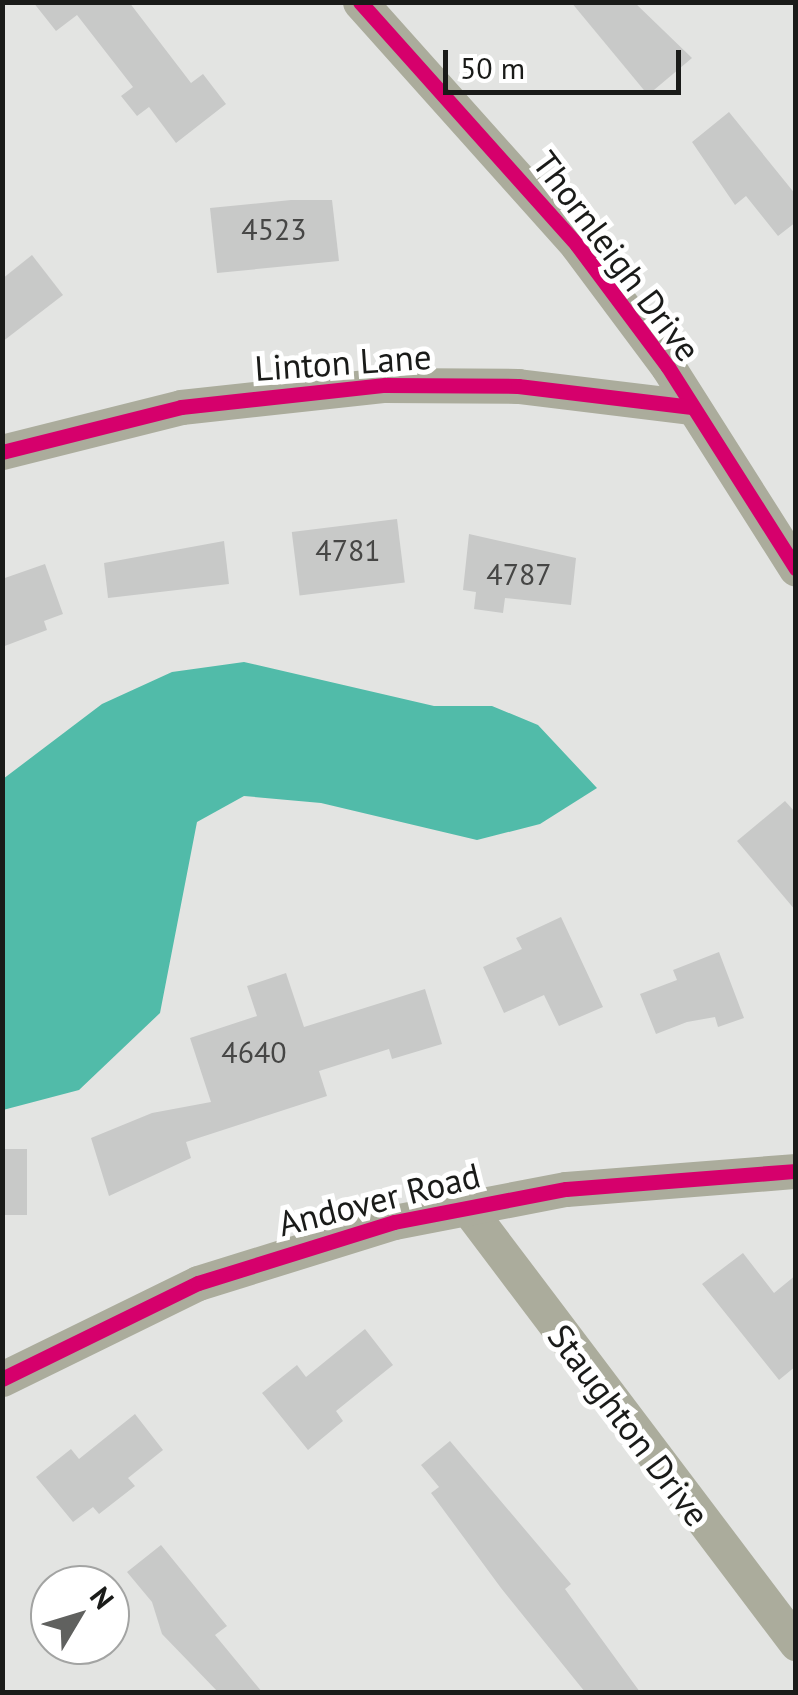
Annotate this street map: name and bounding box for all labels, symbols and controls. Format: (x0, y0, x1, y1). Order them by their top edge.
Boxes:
scale bar (448, 30, 686, 92)
text: 50 m (460, 48, 525, 87)
street label: Thornleigh Drive (525, 143, 709, 369)
house number: 4523 (241, 211, 307, 247)
street label: Linton Lane (253, 335, 433, 389)
house number: 4781 (315, 532, 381, 568)
house number: 4787 (486, 556, 552, 592)
house number: 4640 (221, 1034, 287, 1070)
street label: Andover Road (274, 1154, 484, 1244)
street label: Staughton Drive (539, 1316, 719, 1534)
north arrow (30, 1565, 130, 1665)
text: N (82, 1579, 123, 1616)

